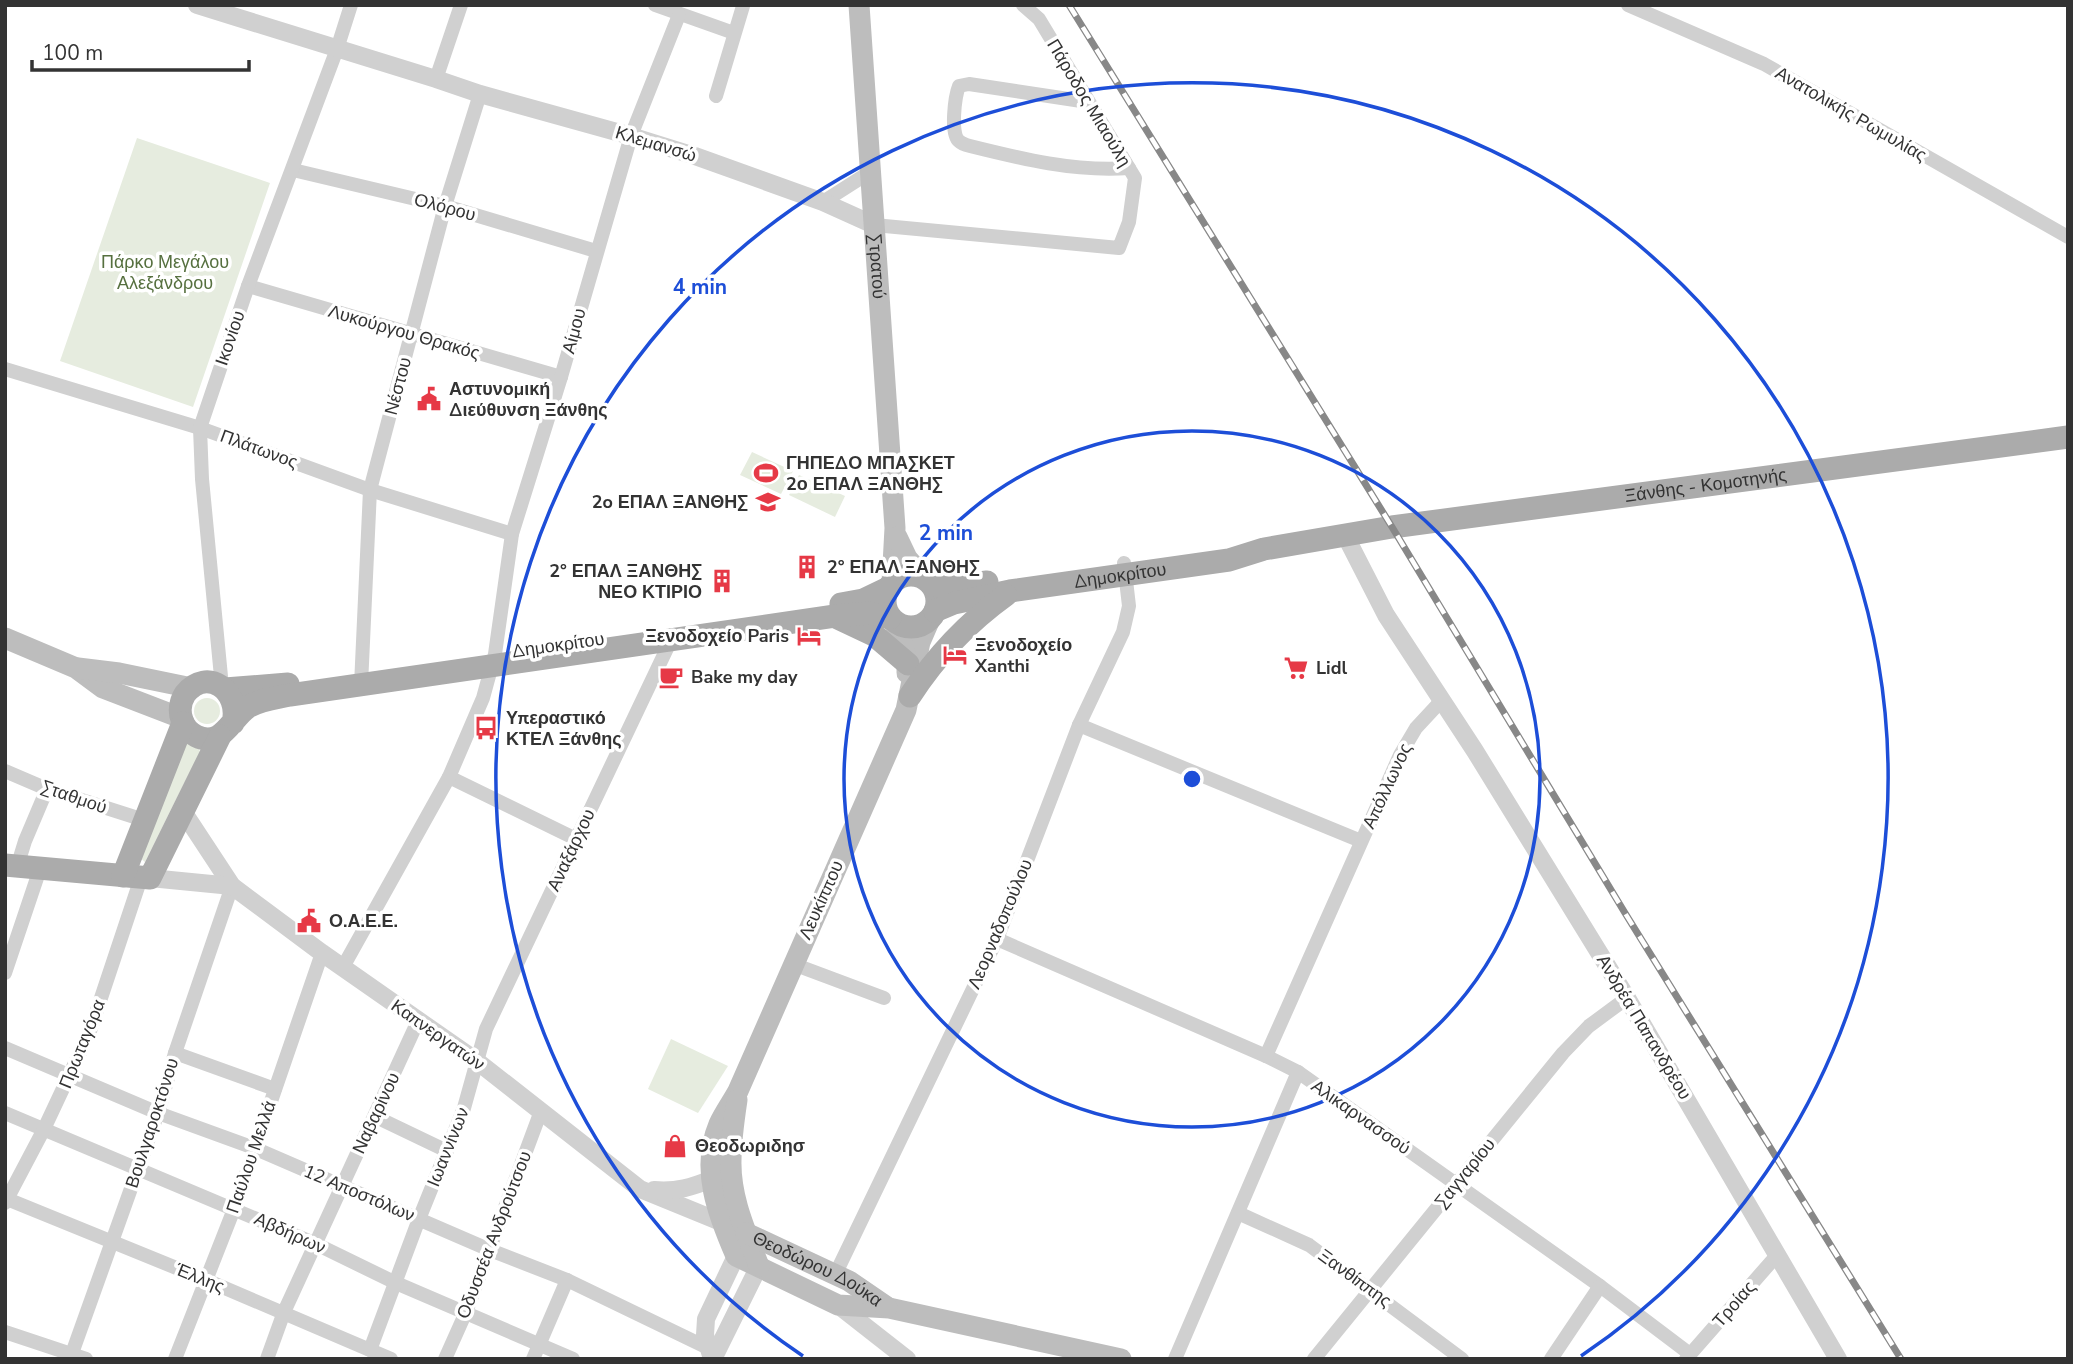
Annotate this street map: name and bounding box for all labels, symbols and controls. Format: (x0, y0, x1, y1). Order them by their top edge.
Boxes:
scale bar (32, 28, 248, 72)
street label: Πάροδος Μιαούλη (1041, 35, 1137, 171)
text: 100 m (42, 39, 103, 67)
street label: Ανατολικής Ρωμυλίας (1771, 61, 1931, 167)
street label: Κλεμανσώ (612, 120, 700, 168)
street label: Ολόρου (412, 187, 478, 227)
street label: Στρατού (863, 233, 891, 300)
park label: Πάρκο Μεγάλου Αλεξάνδρου (101, 250, 229, 295)
text: 4 min (673, 273, 727, 301)
street label: Λυκούργου Θρακός (326, 299, 483, 365)
street label: Αίμου (556, 306, 592, 356)
street label: Ικονίου (209, 307, 251, 369)
street label: Νέστου (379, 354, 417, 418)
place label: Αστυνομική Διεύθυνση Ξάνθης (449, 377, 608, 422)
public building icon: Αστυνομική Διεύθυνση Ξάνθης (415, 385, 443, 413)
street label: Πλάτωνος (217, 424, 301, 474)
place label: ΓΗΠΕΔΟ ΜΠΑΣΚΕΤ 2ο ΕΠΑΛ ΞΑΝΘΗΣ (786, 451, 955, 496)
sports icon: ΓΗΠΕΔΟ ΜΠΑΣΚΕΤ 2ο ΕΠΑΛ ΞΑΝΘΗΣ (752, 459, 780, 487)
street label: Ξάνθης - Κομοτηνής (1623, 463, 1788, 508)
school or university icon: 2o ΕΠΑΛ ΞΑΝΘΗΣ (754, 488, 782, 516)
place label: 2o ΕΠΑΛ ΞΑΝΘΗΣ (592, 490, 748, 514)
text: 2 min (919, 519, 973, 547)
building icon: 2° ΕΠΑΛ ΞΑΝΘΗΣ (793, 553, 821, 581)
place label: 2° ΕΠΑΛ ΞΑΝΘΗΣ (827, 555, 980, 579)
street label: Δημοκρίτου (1072, 557, 1168, 594)
place label: 2° ΕΠΑΛ ΞΑΝΘΗΣ ΝΕΟ ΚΤΙΡΙΟ (549, 559, 702, 604)
building icon: 2° ΕΠΑΛ ΞΑΝΘΗΣ ΝΕΟ ΚΤΙΡΙΟ (708, 567, 736, 595)
hotel icon: Ξενοδοχείο Paris (795, 622, 823, 650)
place label: Ξενοδοχείο Paris (645, 624, 789, 648)
street label: Δημοκρίτου (510, 627, 606, 663)
place label: Ξενοδοχείο Xanthi (974, 633, 1072, 678)
hotel icon: Ξενοδοχείο Xanthi (941, 641, 969, 669)
supermarket icon: Lidl (1282, 654, 1310, 682)
place label: Lidl (1316, 656, 1348, 680)
cafe icon: Bake my day (657, 663, 685, 691)
place label: Bake my day (691, 665, 798, 689)
place label: Υπεραστικό ΚΤΕΛ Ξάνθης (506, 706, 622, 751)
bus stop icon: Υπεραστικό ΚΤΕΛ Ξάνθης (472, 714, 500, 742)
street label: Απόλλωνος (1357, 739, 1417, 833)
centre of rings (1180, 767, 1204, 791)
street label: Σταθμού (38, 775, 110, 819)
street label: Αναξάρχου (541, 805, 601, 895)
street label: Λεορναδοπούλου (962, 855, 1038, 993)
street label: Λευκίππου (793, 857, 849, 943)
public building icon: Ο.Α.Ε.Ε. (295, 907, 323, 935)
place label: Ο.Α.Ε.Ε. (329, 909, 398, 933)
street label: Ανδρέα Παπανδρέου (1591, 950, 1697, 1104)
street label: Καπνεργατών (386, 994, 490, 1076)
street label: Πρωταγόρα (53, 996, 111, 1092)
street label: Βουλγαροκτόνου (120, 1055, 184, 1191)
street label: Ναβαρίνου (347, 1068, 405, 1158)
street label: Αλικαρνασσού (1307, 1074, 1415, 1160)
street label: Παύλου Μελλά (221, 1097, 281, 1217)
street label: Ιωαννίνων (421, 1104, 475, 1190)
shop icon: Θεοδωριδησ (661, 1132, 689, 1160)
street label: Σαγγαρίου (1429, 1133, 1501, 1213)
place label: Θεοδωριδησ (695, 1134, 805, 1158)
street label: Οδυσσέα Ανδρούτσου (451, 1148, 537, 1322)
street label: 12 Αποστόλων (300, 1159, 418, 1227)
street label: Αβδήρων (251, 1207, 329, 1259)
street label: Θεοδώρου Δούκα (749, 1226, 887, 1312)
street label: Ξανθίππης (1314, 1243, 1397, 1313)
street label: Έλλης (171, 1257, 228, 1299)
street label: Τροίας (1707, 1275, 1761, 1332)

